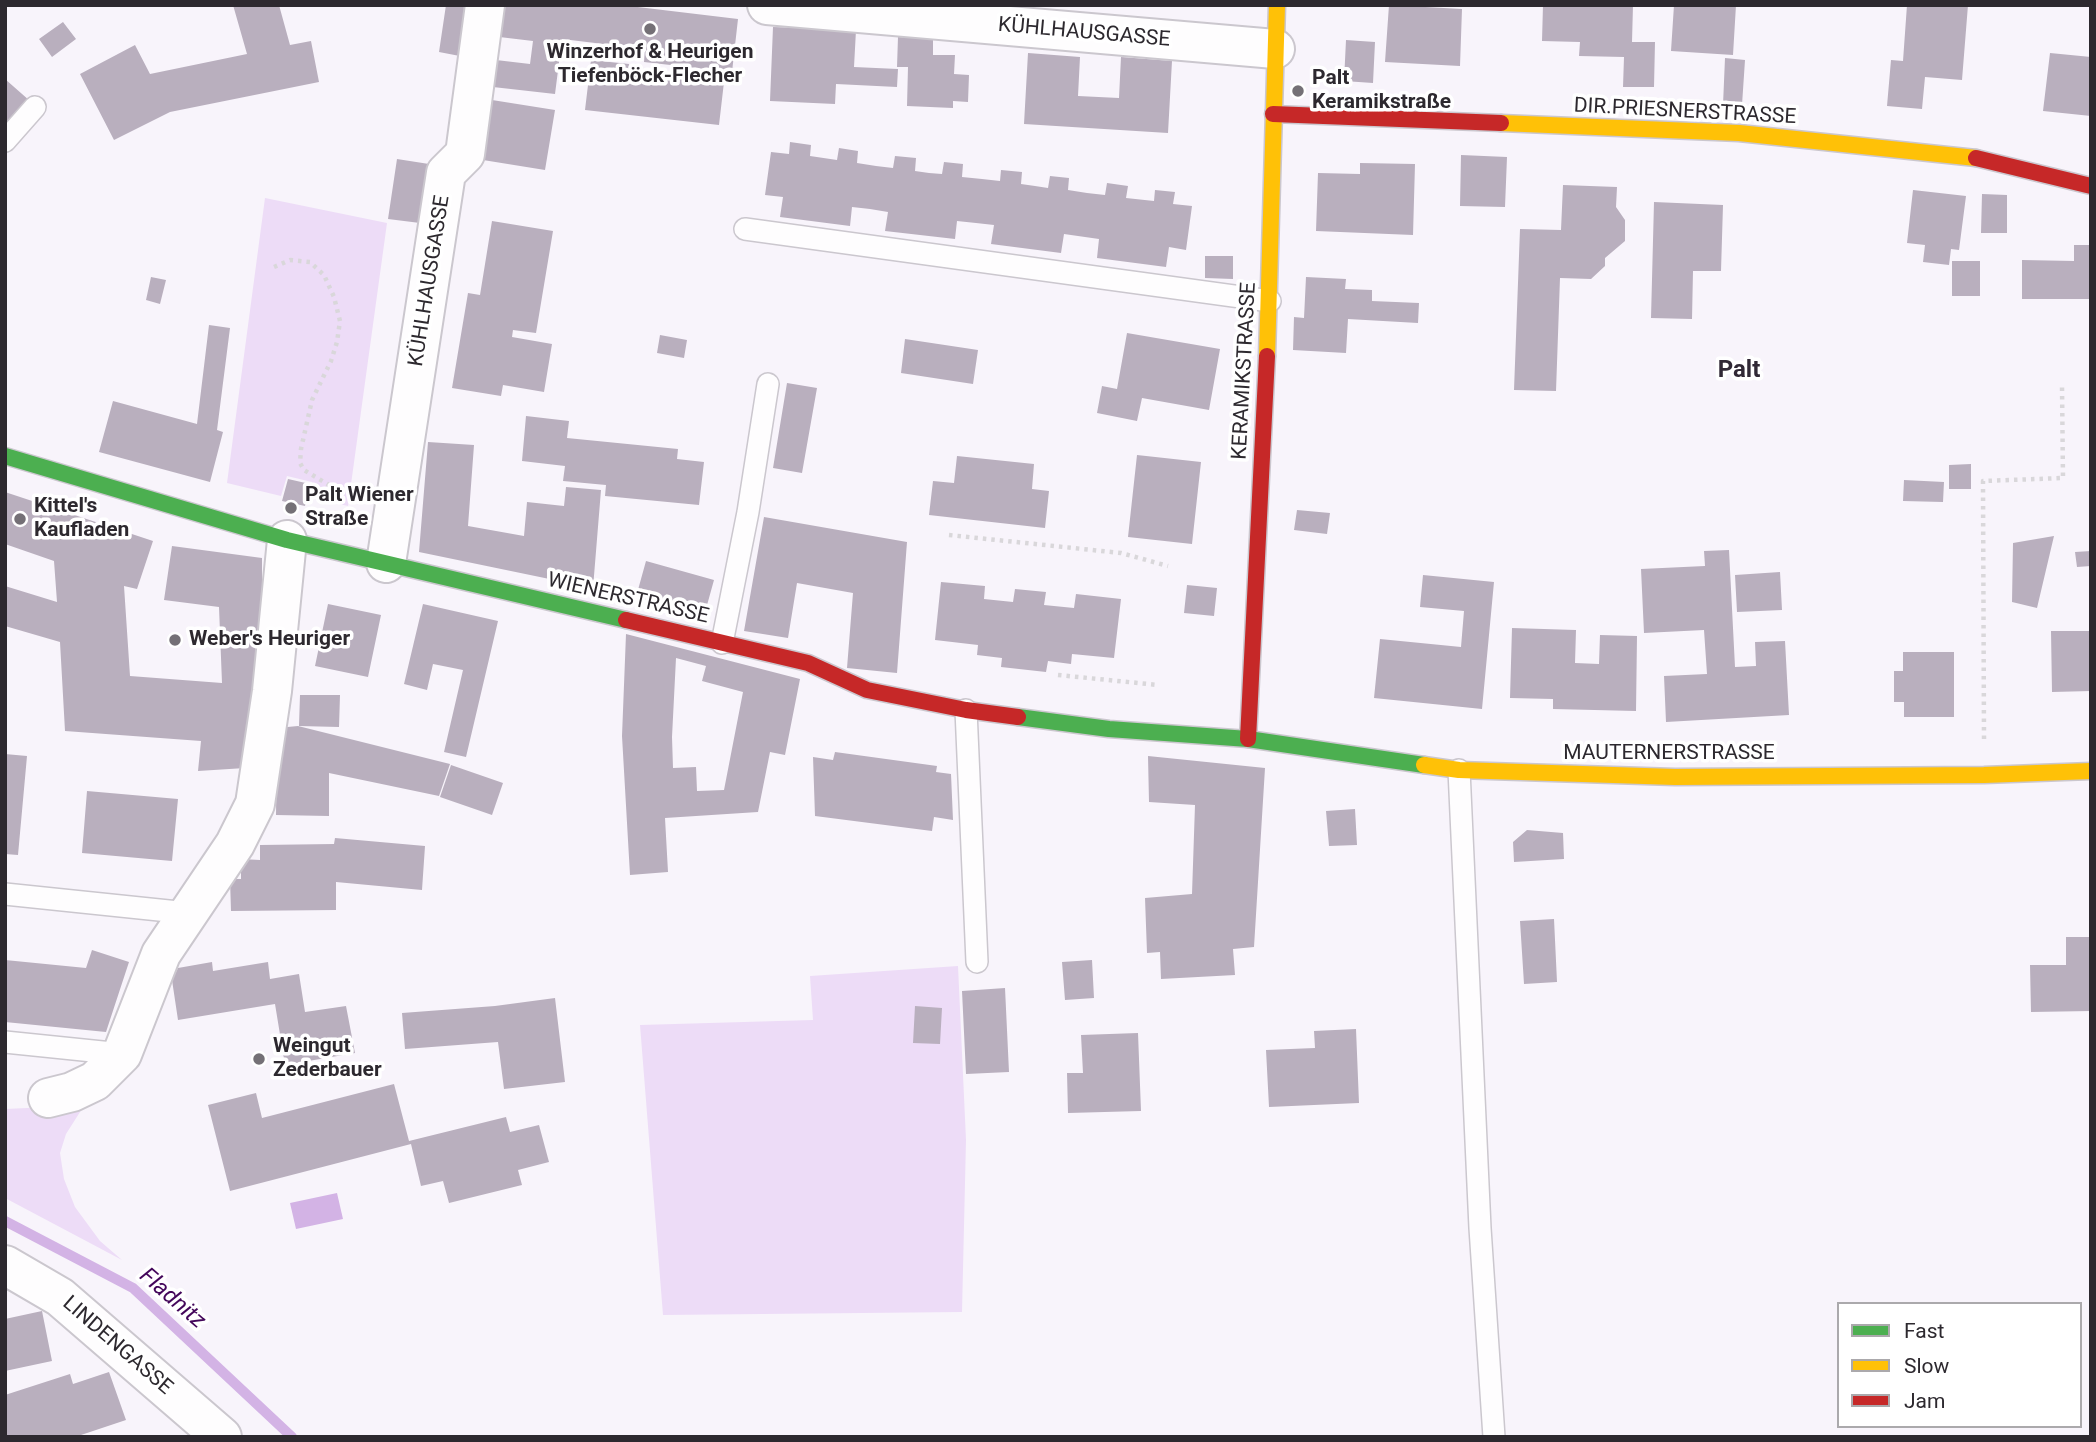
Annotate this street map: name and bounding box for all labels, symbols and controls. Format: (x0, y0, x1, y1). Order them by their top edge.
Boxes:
street label: KÜHLHAUSGASSE (997, 13, 1171, 53)
marker: Winzerhof & Heurigen Tiefenböck-Flecher (642, 21, 658, 37)
place label: Winzerhof & Heurigen Tiefenböck-Flecher (547, 40, 753, 90)
place label: Palt Keramikstraße (1312, 66, 1451, 116)
marker: Palt Keramikstraße (1290, 83, 1306, 99)
street label: DIR.PRIESNERSTRASSE (1573, 94, 1797, 130)
street label: KÜHLHAUSGASSE (404, 194, 456, 368)
street label: KERAMIKSTRASSE (1228, 282, 1262, 460)
district label: Palt (1718, 357, 1760, 385)
place label: Palt Wiener Straße (305, 483, 414, 533)
place label: Kittel's Kaufladen (34, 494, 129, 544)
marker: Palt Wiener Straße (283, 500, 299, 516)
marker: Kittel's Kaufladen (12, 511, 28, 527)
street label: WIENERSTRASSE (545, 568, 711, 630)
place label: Weber's Heuriger (189, 627, 350, 653)
marker: Weber's Heuriger (167, 632, 183, 648)
street label: MAUTERNERSTRASSE (1563, 741, 1775, 767)
place label: Weingut Zederbauer (273, 1034, 382, 1084)
marker: Weingut Zederbauer (251, 1051, 267, 1067)
water label: Fladnitz (133, 1263, 211, 1335)
street label: LINDENGASSE (57, 1291, 177, 1401)
legend (1837, 1302, 2082, 1428)
text: Fast (1904, 1319, 1944, 1343)
text: Slow (1904, 1354, 1949, 1378)
text: Jam (1904, 1389, 1945, 1413)

